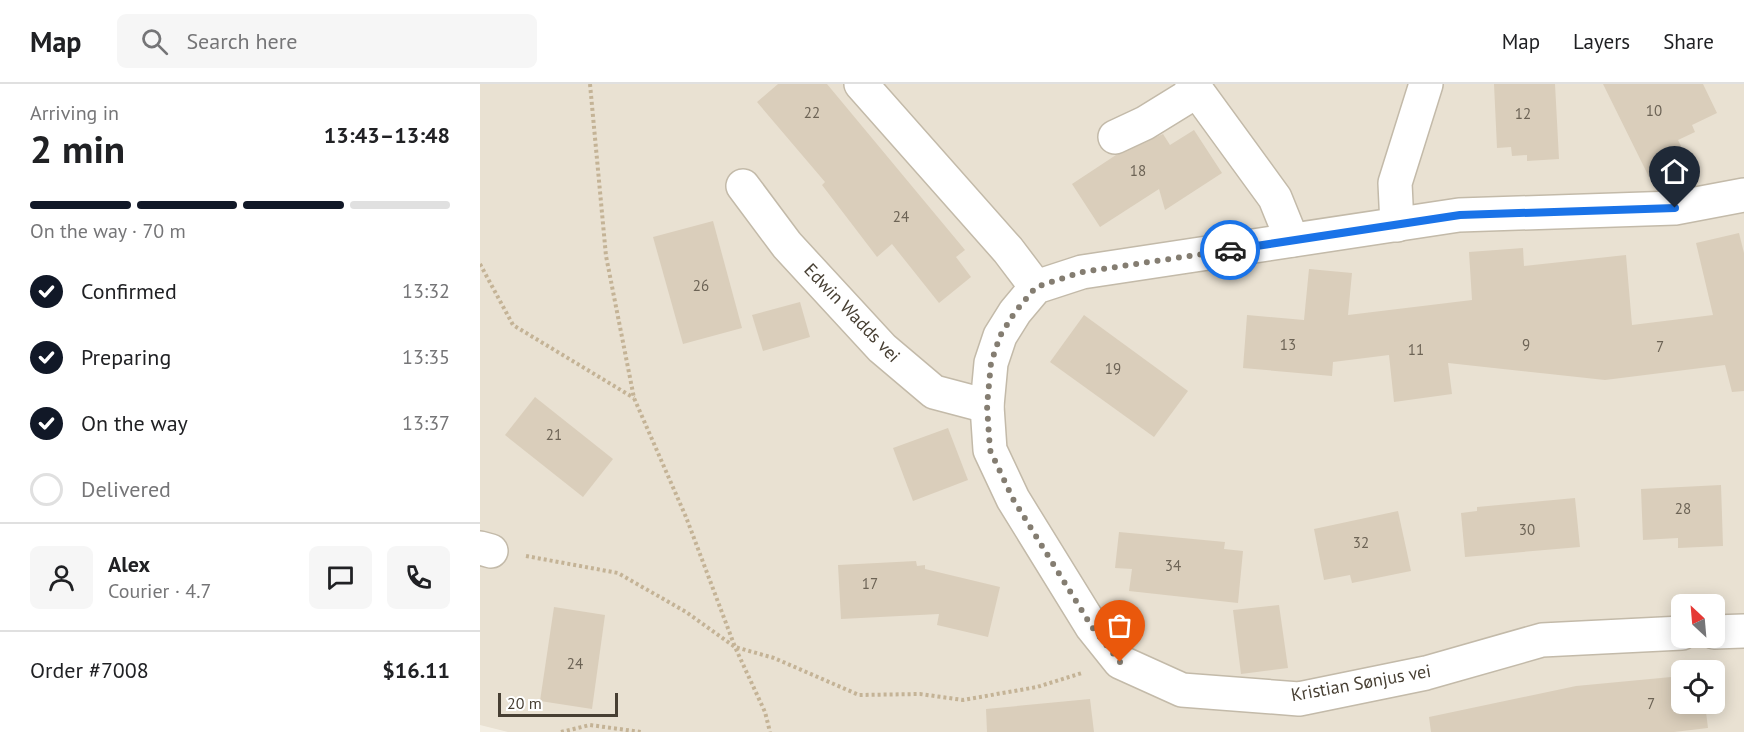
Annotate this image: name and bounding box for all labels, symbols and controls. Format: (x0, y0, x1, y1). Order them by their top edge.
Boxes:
search box (117, 14, 537, 68)
text: Map (30, 23, 81, 60)
icon: search (138, 25, 171, 58)
text: Search here (186, 27, 297, 55)
text: Map (1502, 28, 1540, 55)
text: Layers (1573, 28, 1630, 55)
text: Share (1663, 28, 1714, 55)
text: Arriving in (30, 100, 119, 126)
house number: 10 (1646, 101, 1662, 120)
house number: 22 (804, 103, 820, 122)
house number: 12 (1515, 104, 1531, 123)
text: 13:43–13:48 (324, 121, 450, 149)
text: 2 min (30, 123, 125, 174)
pin (1649, 146, 1700, 208)
icon: home (1658, 155, 1691, 188)
house number: 18 (1130, 161, 1146, 180)
house number: 24 (893, 207, 909, 226)
text: On the way · 70 m (30, 218, 186, 244)
courier (1200, 220, 1260, 280)
icon: car (1214, 234, 1247, 267)
street label: Edwin Wadds vei (799, 258, 905, 367)
icon: check (30, 275, 63, 308)
house number: 26 (693, 276, 709, 295)
text: Confirmed (81, 277, 177, 305)
text: 13:32 (402, 278, 450, 304)
house number: 13 (1280, 335, 1296, 354)
house number: 9 (1522, 335, 1530, 354)
house number: 7 (1656, 337, 1664, 356)
house number: 11 (1408, 340, 1424, 359)
icon: check (30, 341, 63, 374)
text: Preparing (81, 343, 171, 371)
text: 13:35 (402, 344, 450, 370)
house number: 19 (1105, 359, 1121, 378)
icon: check (30, 407, 63, 440)
text: On the way (81, 409, 188, 437)
text: 13:37 (402, 410, 450, 436)
house number: 21 (546, 425, 562, 444)
text: Delivered (81, 475, 171, 503)
house number: 28 (1675, 499, 1691, 518)
house number: 30 (1519, 520, 1535, 539)
house number: 32 (1353, 533, 1369, 552)
button: person (30, 546, 93, 609)
button: chat (309, 546, 372, 609)
button: phone (387, 546, 450, 609)
text: Alex (108, 550, 150, 578)
house number: 34 (1165, 556, 1181, 575)
house number: 17 (862, 574, 878, 593)
text: Courier · 4.7 (108, 578, 211, 604)
north arrow (1671, 594, 1725, 648)
map controls (1671, 594, 1725, 714)
pin (1094, 600, 1145, 662)
icon: bag (1103, 609, 1136, 642)
house number: 24 (567, 654, 583, 673)
text: Order #7008 (30, 656, 149, 684)
text: $16.11 (382, 656, 450, 684)
street label: Kristian Sønjus vei (1289, 659, 1433, 706)
button: locate (1671, 660, 1725, 714)
scale bar (498, 690, 618, 718)
text: 20 m (507, 693, 542, 713)
house number: 7 (1647, 694, 1655, 713)

